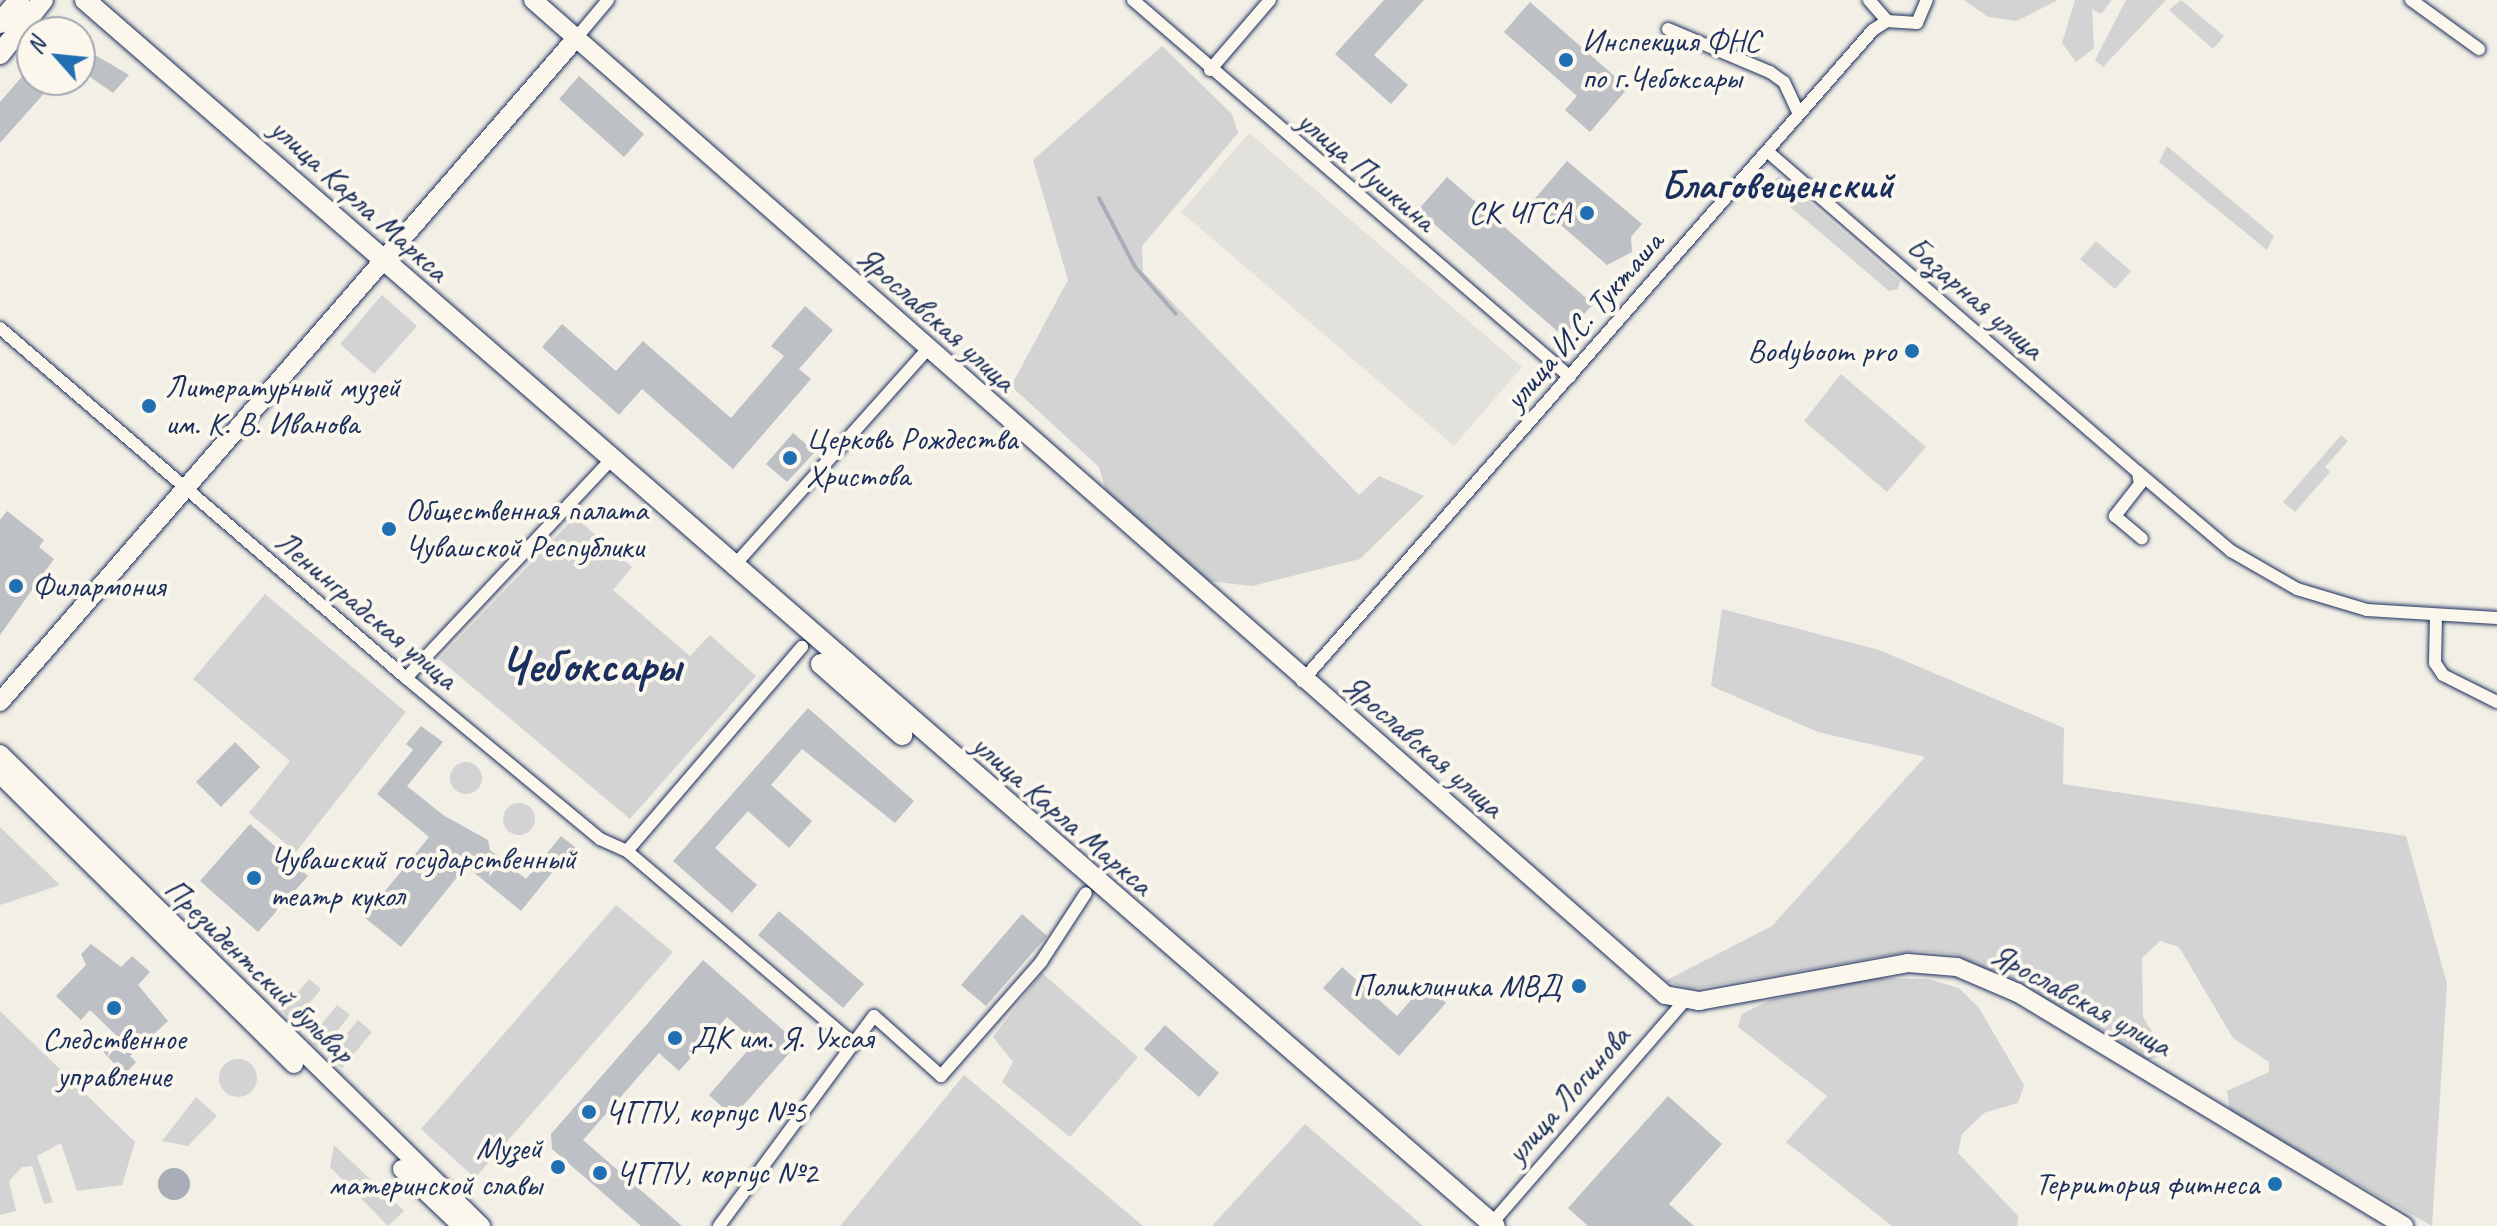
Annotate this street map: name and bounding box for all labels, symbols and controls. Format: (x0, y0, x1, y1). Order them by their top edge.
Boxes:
north arrow (16, 16, 96, 96)
place label: Инспекция ФНС по г.Чебоксары (1582, 23, 1760, 98)
text: N (21, 34, 52, 58)
marker: Инспекция ФНС по г.Чебоксары (1557, 51, 1575, 69)
street label: улица Пушкина (1288, 101, 1444, 241)
street label: улица Карла Маркса (262, 110, 456, 290)
district label: Благовещенский (1661, 161, 1893, 209)
place label: СК ЧГСА (1467, 194, 1571, 232)
marker: СК ЧГСА (1578, 204, 1596, 222)
street label: улица И.С. Тукташа (1496, 224, 1672, 418)
street label: Базарная улица (1898, 227, 2052, 369)
street label: Ярославская улица (848, 237, 1024, 401)
place label: Bodyboom pro (1747, 332, 1896, 370)
marker: Bodyboom pro (1903, 342, 1921, 360)
place label: Литературный музей им. К. В. Иванова (165, 369, 400, 444)
marker: Литературный музей им. К. В. Иванова (140, 397, 158, 415)
place label: Церковь Рождества Христова (806, 421, 1014, 496)
marker: Церковь Рождества Христова (781, 449, 799, 467)
place label: Общественная палата Чувашской Республики (405, 492, 648, 567)
marker: Общественная палата Чувашской Республики (380, 520, 398, 538)
street label: Ленинградская улица (266, 521, 466, 699)
place label: Филармония (32, 567, 165, 605)
marker: Филармония (7, 577, 25, 595)
district label: Чебоксары (499, 637, 681, 695)
street label: Ярославская улица (1334, 665, 1512, 827)
street label: улица Карла Маркса (964, 727, 1160, 903)
place label: Чувашский государственный театр кукол (270, 841, 576, 916)
marker: Чувашский государственный театр кукол (245, 869, 263, 887)
street label: Президентский бульвар (156, 870, 362, 1072)
street label: Ярославская улица (1983, 934, 2179, 1066)
place label: Поликлиника МВД (1353, 967, 1561, 1005)
marker: Поликлиника МВД (1568, 975, 1590, 997)
marker: Следственное управление (105, 999, 123, 1017)
street label: улица Логинова (1497, 1018, 1639, 1172)
place label: ДК им. Я. Ухсая (691, 1019, 873, 1057)
place label: Следственное управление (42, 1021, 186, 1096)
marker: ДК им. Я. Ухсая (666, 1029, 684, 1047)
place label: ЧГПУ, корпус №5 (605, 1093, 806, 1131)
marker: ЧГПУ, корпус №5 (580, 1103, 598, 1121)
place label: Музей материнской славы (328, 1130, 542, 1205)
place label: ЧГПУ, корпус №2 (616, 1154, 817, 1192)
marker: Музей материнской славы (549, 1158, 567, 1176)
marker: ЧГПУ, корпус №2 (591, 1164, 609, 1182)
place label: Территория фитнеса (2032, 1165, 2259, 1203)
marker: Территория фитнеса (2266, 1175, 2284, 1193)

